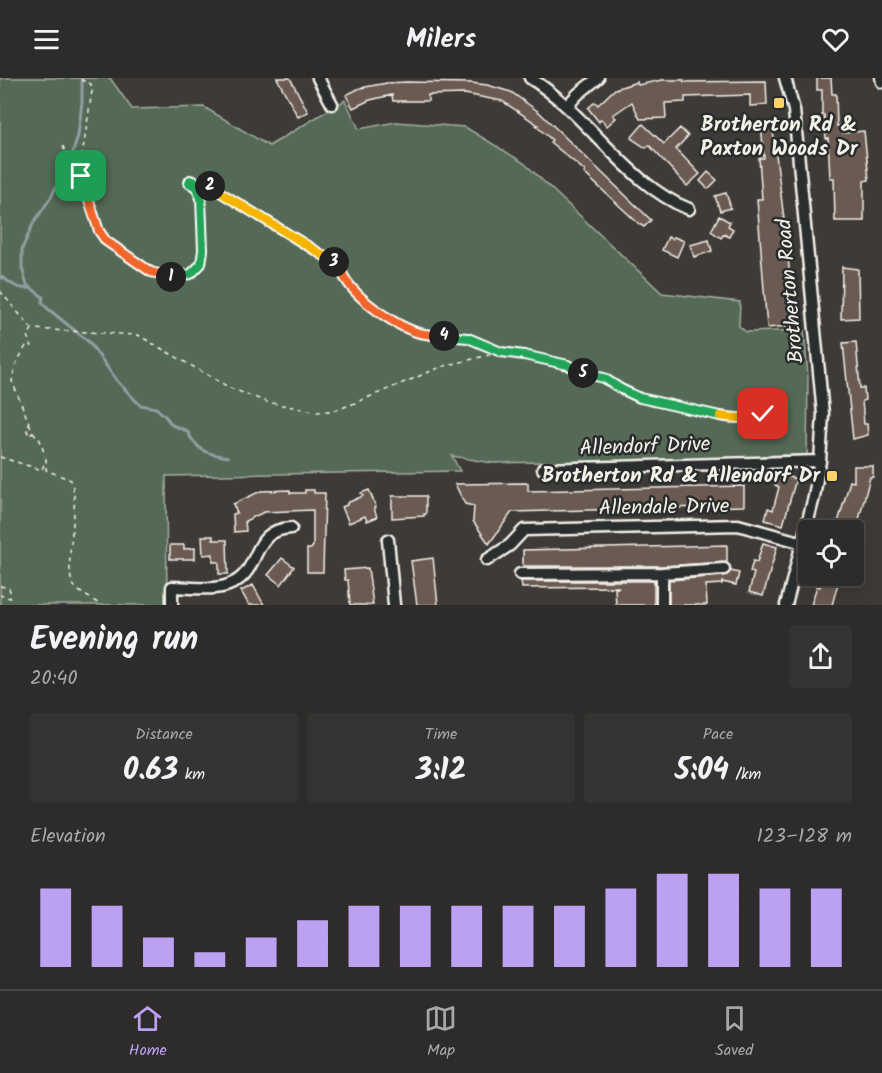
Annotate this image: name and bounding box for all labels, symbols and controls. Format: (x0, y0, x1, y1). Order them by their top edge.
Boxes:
text: Milers (406, 18, 476, 61)
icon: menu (30, 23, 63, 56)
icon: heart (819, 23, 852, 56)
marker: Brotherton Rd & Paxton Woods Dr (772, 96, 786, 110)
place label: Brotherton Rd & Paxton Woods Dr (700, 109, 859, 166)
pin (55, 150, 106, 201)
icon: arrive (64, 159, 97, 192)
pin: 2 (195, 171, 225, 201)
text: 2 (205, 173, 215, 198)
street label: Brotherton Road (768, 217, 814, 365)
pin: 3 (319, 247, 349, 277)
text: 3 (330, 249, 338, 274)
pin: 1 (156, 262, 186, 292)
text: 1 (169, 264, 173, 289)
pin: 4 (429, 321, 459, 351)
text: 4 (440, 323, 448, 348)
pin: 5 (568, 358, 598, 388)
text: 5 (579, 360, 587, 385)
pin (737, 388, 788, 439)
icon: check (746, 397, 779, 430)
street label: Allendorf Drive (579, 428, 711, 466)
place label: Brotherton Rd & Allendorf Dr (542, 460, 821, 493)
marker: Brotherton Rd & Allendorf Dr (825, 469, 839, 483)
street label: Allendale Drive (598, 490, 730, 526)
map controls (798, 520, 864, 586)
button: locate (798, 520, 864, 586)
text: Evening run (30, 614, 198, 667)
button: share (789, 625, 852, 688)
text: 20:40 (30, 663, 78, 695)
text: Distance (135, 722, 193, 747)
text: Time (425, 722, 457, 747)
text: Pace (703, 722, 733, 747)
text: 0.63 (123, 747, 178, 795)
text: 3:12 (416, 747, 466, 795)
text: 5:04 (675, 747, 729, 795)
text: km (178, 762, 205, 787)
text: /km (729, 762, 761, 787)
text: Elevation (30, 821, 106, 853)
text: 123–128 m (757, 821, 852, 853)
tab: Home (129, 1002, 167, 1063)
tab: Map (424, 1002, 457, 1063)
tab: Saved (715, 1002, 753, 1063)

